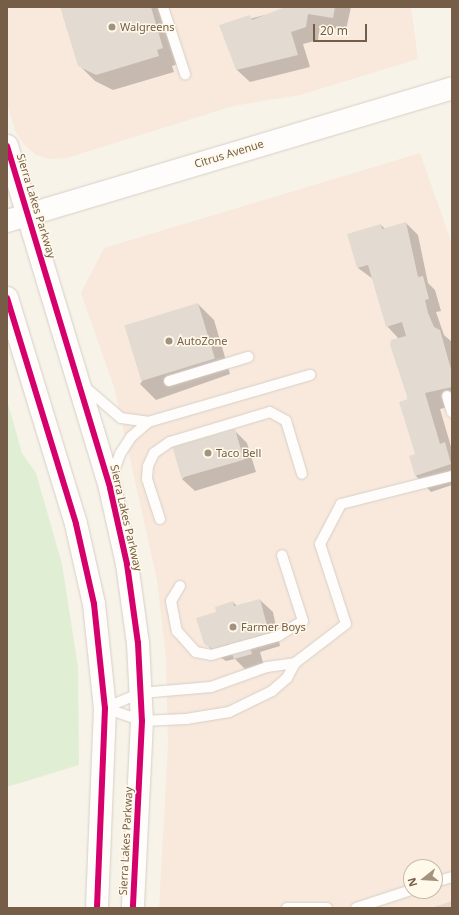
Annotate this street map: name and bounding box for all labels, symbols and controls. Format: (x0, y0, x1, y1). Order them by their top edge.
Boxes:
scale bar (315, 16, 369, 42)
place label: Walgreens (120, 20, 175, 34)
marker: Walgreens (107, 22, 117, 32)
text: 20 m (320, 22, 348, 39)
street label: Citrus Avenue (193, 137, 265, 171)
street label: Sierra Lakes Parkway (14, 152, 58, 260)
place label: AutoZone (177, 334, 227, 348)
marker: AutoZone (164, 336, 174, 346)
place label: Taco Bell (216, 446, 261, 460)
marker: Taco Bell (203, 448, 213, 458)
street label: Sierra Lakes Parkway (107, 464, 145, 572)
place label: Farmer Boys (241, 620, 306, 634)
marker: Farmer Boys (228, 622, 238, 632)
street label: Sierra Lakes Parkway (117, 786, 135, 896)
north arrow (403, 859, 443, 899)
text: N (404, 876, 420, 889)

